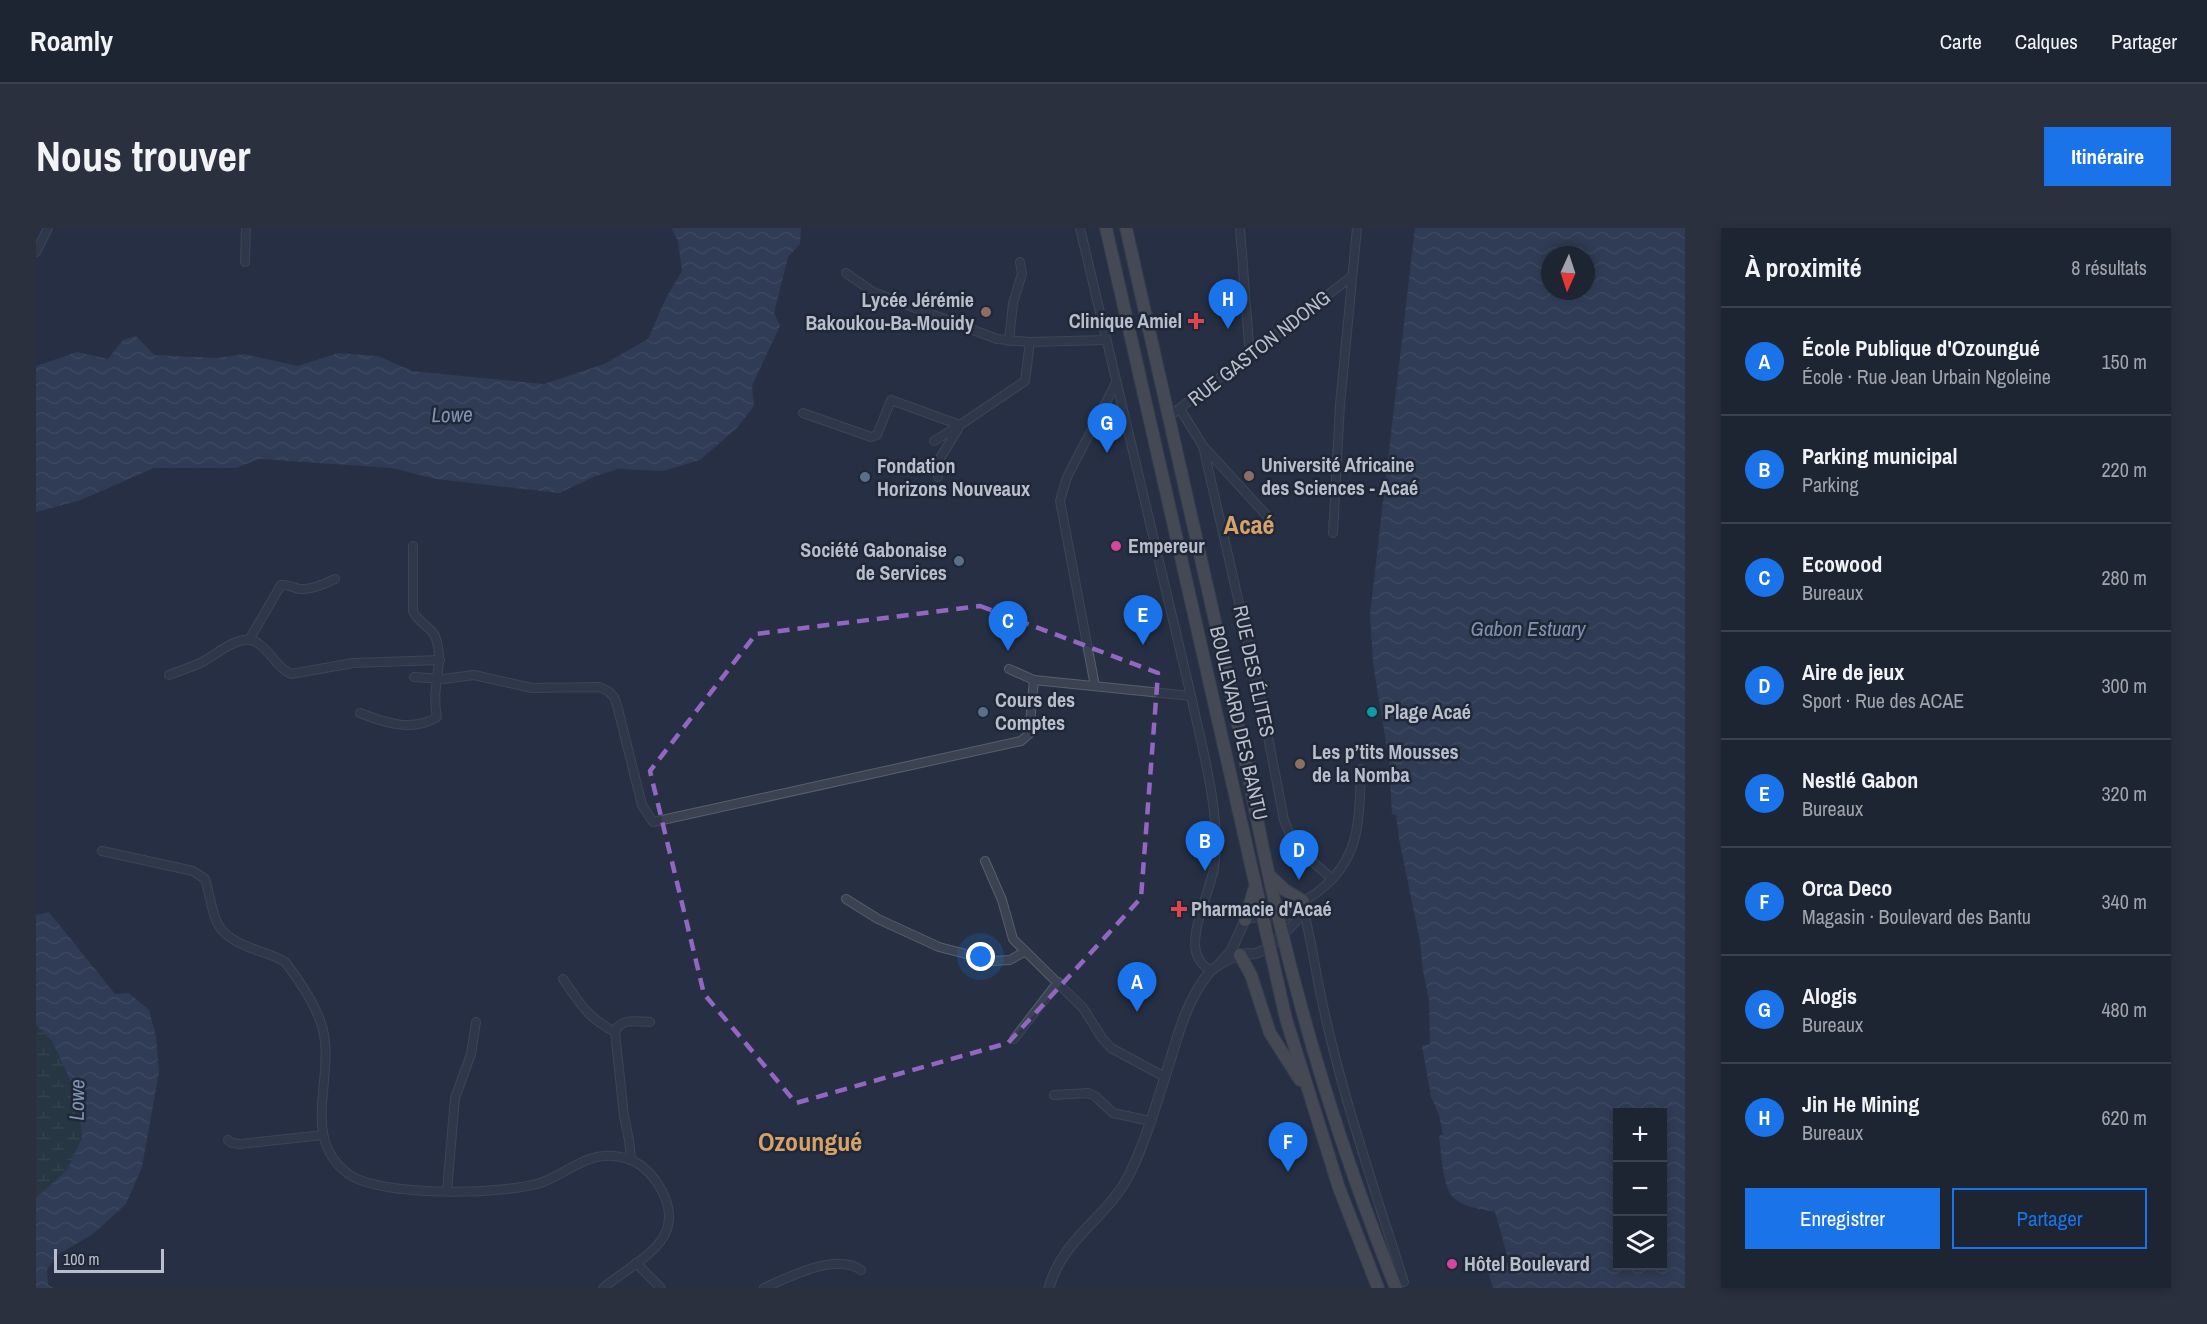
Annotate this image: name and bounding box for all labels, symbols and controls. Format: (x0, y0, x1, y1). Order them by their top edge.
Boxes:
text: Roamly (30, 22, 113, 60)
text: Carte (1940, 27, 1982, 56)
text: Calques (2015, 27, 2078, 56)
text: Partager (2111, 27, 2177, 56)
button: Itinéraire (2044, 127, 2171, 186)
text: Nous trouver (36, 128, 250, 184)
north arrow (1541, 246, 1595, 300)
text: À proximité (1745, 250, 1862, 285)
text: 8 résultats (2071, 254, 2147, 281)
pin: H (1208, 279, 1248, 329)
street label: RUE GASTON NDONG (1182, 283, 1335, 412)
place label: Lycée Jérémie Bakoukou-Ba-Mouidy (805, 286, 975, 336)
marker: Lycée Jérémie Bakoukou-Ba-Mouidy (979, 305, 993, 319)
place label: Clinique Amiel (1069, 307, 1182, 334)
marker: Clinique Amiel (1187, 312, 1205, 330)
text: École Publique d'Ozoungué (1802, 333, 2040, 363)
text: A (1759, 348, 1770, 375)
text: 150 m (2101, 348, 2147, 375)
text: École · Rue Jean Urbain Ngoleine (1802, 363, 2051, 390)
water label: Lowe (431, 400, 473, 429)
pin: G (1088, 404, 1126, 453)
text: Parking municipal (1802, 441, 1957, 471)
place label: Université Africaine des Sciences - Acaé (1261, 451, 1418, 501)
place label: Fondation Horizons Nouveaux (877, 452, 1031, 502)
text: B (1759, 456, 1770, 483)
text: 220 m (2101, 456, 2147, 483)
marker: Université Africaine des Sciences - Acaé (1242, 469, 1256, 483)
marker: Fondation Horizons Nouveaux (858, 470, 872, 484)
text: Parking (1802, 471, 1859, 498)
district label: Acaé (1224, 507, 1274, 542)
place label: Empereur (1128, 532, 1205, 559)
place label: Société Gabonaise de Services (800, 536, 947, 586)
marker: Empereur (1109, 539, 1123, 553)
text: Ecowood (1802, 549, 1882, 579)
marker: Société Gabonaise de Services (952, 554, 966, 568)
text: C (1759, 564, 1770, 591)
text: 280 m (2101, 564, 2147, 591)
text: Bureaux (1802, 579, 1863, 606)
pin: E (1124, 596, 1162, 645)
pin: C (988, 602, 1028, 651)
street label: RUE DES ÉLITES (1227, 603, 1282, 739)
water label: Gabon Estuary (1471, 614, 1587, 643)
street label: BOULEVARD DES BANTU (1204, 623, 1275, 823)
text: Aire de jeux (1802, 657, 1904, 687)
text: D (1759, 672, 1770, 699)
text: 300 m (2101, 672, 2147, 699)
place label: Cours des Comptes (995, 686, 1075, 736)
text: Sport · Rue des ACAE (1802, 687, 1964, 714)
place label: Plage Acaé (1384, 698, 1471, 725)
marker: Cours des Comptes (976, 705, 990, 719)
marker: Plage Acaé (1365, 705, 1379, 719)
place label: Les p’tits Mousses de la Nomba (1312, 738, 1459, 788)
marker: Les p’tits Mousses de la Nomba (1293, 757, 1307, 771)
text: Nestlé Gabon (1802, 765, 1918, 795)
text: E (1759, 780, 1770, 807)
text: 320 m (2101, 780, 2147, 807)
text: Bureaux (1802, 795, 1863, 822)
pin: B (1186, 822, 1224, 871)
pin: D (1280, 830, 1318, 880)
text: Orca Deco (1802, 873, 1892, 903)
text: F (1759, 888, 1770, 915)
text: 340 m (2101, 888, 2147, 915)
place label: Pharmacie d'Acaé (1191, 895, 1332, 922)
marker: Pharmacie d'Acaé (1172, 902, 1186, 916)
text: Magasin · Boulevard des Bantu (1802, 903, 2031, 930)
your location (966, 942, 995, 971)
pin: A (1118, 962, 1156, 1012)
text: Alogis (1802, 981, 1857, 1011)
text: G (1758, 996, 1771, 1023)
text: 480 m (2101, 996, 2147, 1023)
text: Bureaux (1802, 1011, 1863, 1038)
water label: Lowe (62, 1079, 91, 1121)
text: Jin He Mining (1802, 1089, 1919, 1119)
text: H (1759, 1104, 1770, 1131)
text: 620 m (2101, 1104, 2147, 1131)
map controls (1613, 1108, 1667, 1270)
button: + (1613, 1108, 1667, 1162)
text: Bureaux (1802, 1119, 1863, 1146)
pin: F (1268, 1122, 1308, 1172)
district label: Ozoungué (758, 1124, 862, 1159)
button: − (1613, 1162, 1667, 1216)
button: Enregistrer (1745, 1188, 1940, 1249)
button: Partager (1952, 1188, 2147, 1249)
button: layers (1613, 1216, 1667, 1270)
scale bar (54, 1246, 164, 1274)
text: 100 m (63, 1248, 99, 1270)
place label: Hôtel Boulevard (1464, 1250, 1590, 1277)
marker: Hôtel Boulevard (1445, 1257, 1459, 1271)

